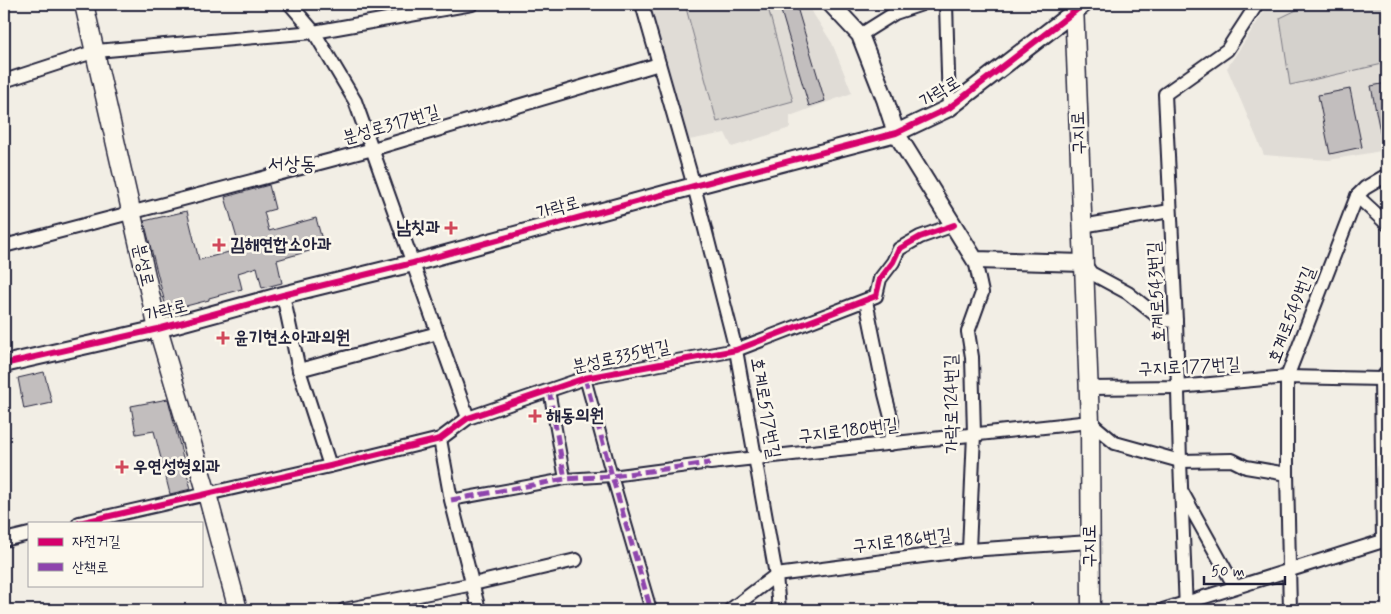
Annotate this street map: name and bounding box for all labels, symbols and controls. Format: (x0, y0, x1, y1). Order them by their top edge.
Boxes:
street label: 가락로 (915, 71, 965, 113)
street label: 분성로317번길 (340, 100, 443, 150)
street label: 구지로 (1066, 111, 1092, 155)
district label: 서상동 (268, 151, 316, 178)
street label: 가락로 (534, 191, 582, 225)
place label: 남칫과 (397, 216, 441, 240)
marker: 남칫과 (444, 221, 458, 235)
place label: 김해연합소아과 (230, 233, 332, 257)
marker: 김해연합소아과 (212, 238, 226, 252)
street label: 호계로543번길 (1142, 240, 1172, 343)
street label: 분성로 (126, 241, 160, 289)
street label: 호계로549번길 (1263, 263, 1322, 367)
street label: 가락로 (142, 294, 190, 328)
place label: 윤기현소아과의원 (234, 326, 350, 350)
marker: 윤기현소아과의원 (216, 331, 230, 345)
street label: 분성로335번길 (570, 335, 673, 379)
street label: 구지로177번길 (1137, 352, 1241, 382)
street label: 가락로124번길 (939, 353, 965, 454)
street label: 호계로517번길 (744, 356, 786, 461)
place label: 해동의원 (546, 404, 604, 428)
marker: 해동의원 (528, 409, 542, 423)
street label: 구지로180번길 (797, 413, 900, 449)
place label: 우연성형외과 (133, 455, 220, 479)
marker: 우연성형외과 (115, 460, 129, 474)
legend (28, 522, 202, 586)
street label: 구지로186번길 (851, 523, 954, 559)
street label: 구지로 (1078, 524, 1102, 568)
text: 자전거길 (72, 532, 120, 552)
scale bar (1204, 554, 1285, 586)
text: 산책로 (72, 558, 108, 578)
text: 50 m (1211, 562, 1245, 582)

